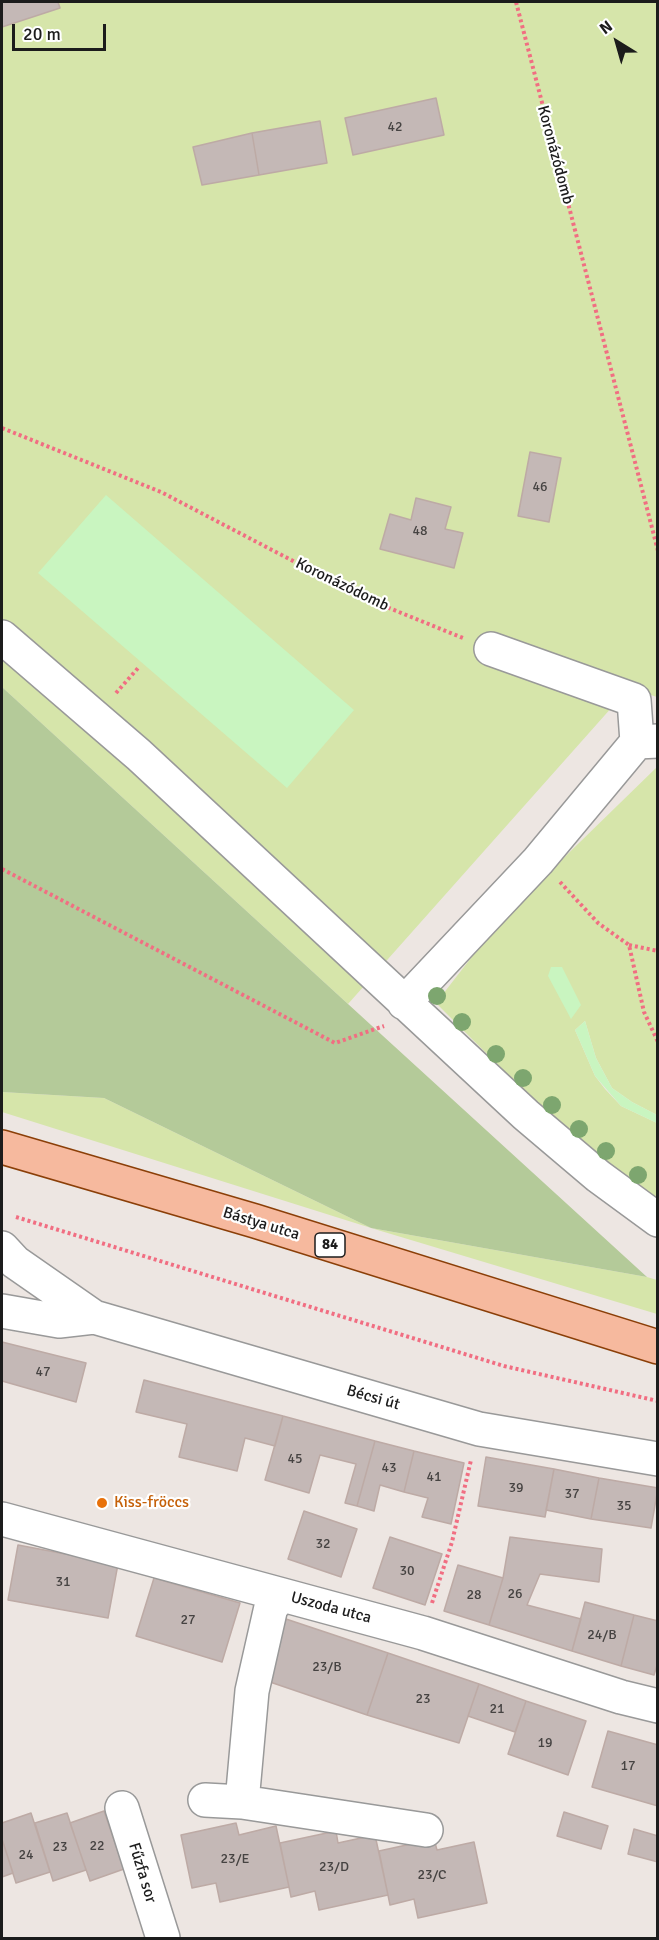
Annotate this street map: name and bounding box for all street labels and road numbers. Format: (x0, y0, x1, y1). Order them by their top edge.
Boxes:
street label: Koronázódomb (533, 103, 577, 207)
street label: Koronázódomb (292, 554, 392, 616)
street label: Bástya utca (220, 1203, 302, 1245)
road number: 84 (315, 1233, 345, 1257)
street label: Bécsi út (344, 1381, 402, 1415)
street label: Uszoda utca (289, 1588, 373, 1628)
street label: Fűzfa sor (124, 1841, 160, 1905)

